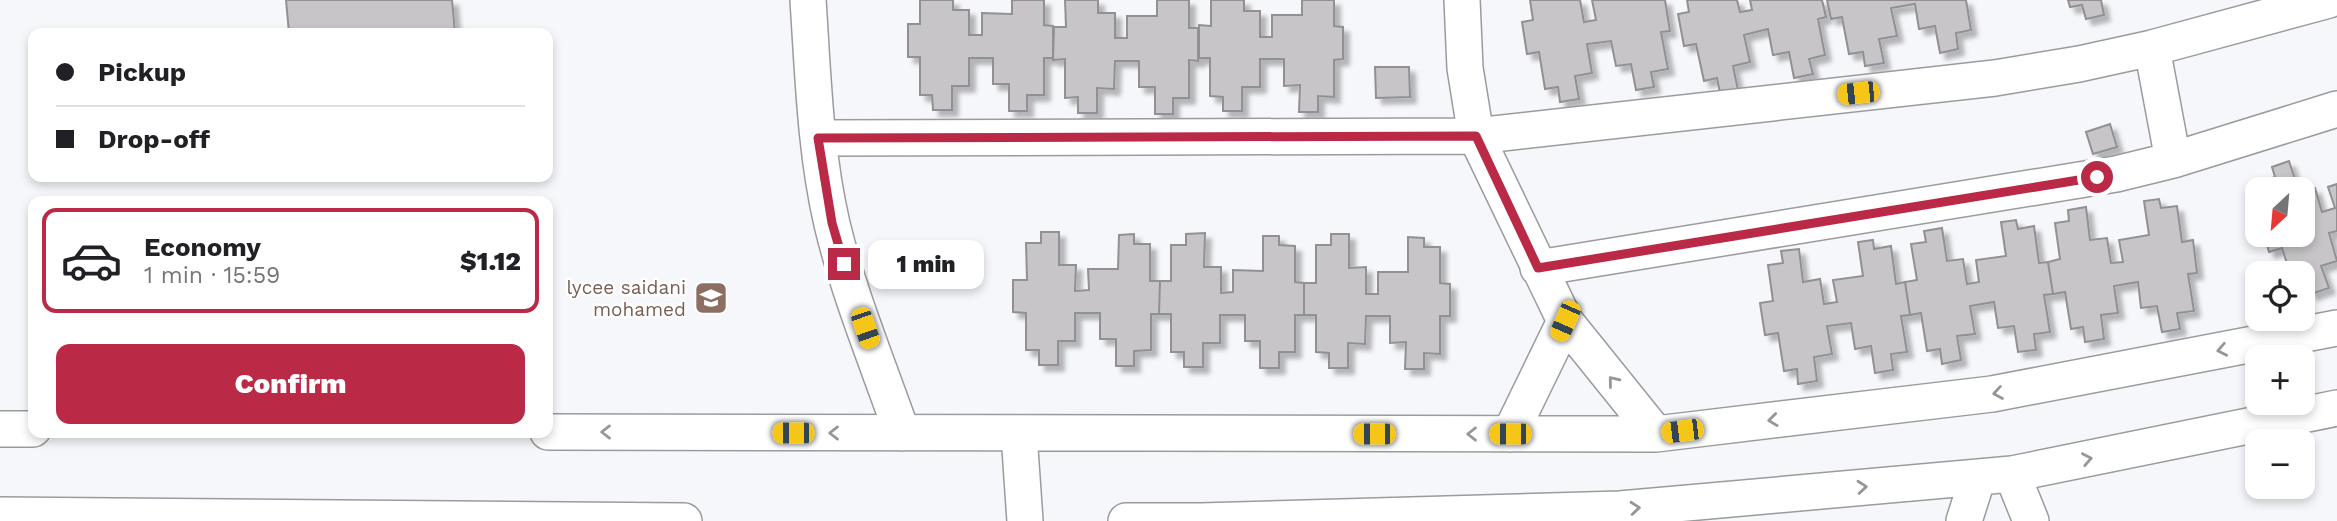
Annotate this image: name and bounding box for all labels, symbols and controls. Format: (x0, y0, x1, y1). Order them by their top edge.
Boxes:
text: Pickup (98, 57, 186, 87)
car (1837, 80, 1880, 106)
text: Drop-off (98, 124, 210, 154)
route start (2081, 161, 2113, 193)
north arrow (2245, 177, 2315, 247)
map controls (2245, 177, 2315, 499)
icon: car (60, 229, 123, 292)
text: Economy (144, 232, 261, 262)
callout: 1 min (868, 240, 984, 288)
text: $1.12 (460, 246, 521, 276)
route end (828, 248, 860, 280)
text: 1 min (896, 251, 956, 278)
button: locate (2245, 261, 2315, 331)
text: 1 min · 15:59 (144, 262, 280, 289)
place label: lycee saidani mohamed (567, 276, 686, 321)
school or university icon: lycee saidani mohamed (692, 279, 730, 317)
car (1547, 298, 1584, 344)
car (849, 305, 882, 351)
one-way arrow (2216, 342, 2228, 357)
button: Confirm (56, 344, 525, 424)
button: + (2245, 345, 2315, 415)
one-way arrow (1609, 376, 1621, 389)
one-way arrow (1992, 385, 2004, 400)
one-way arrow (1767, 413, 1778, 428)
car (1660, 418, 1705, 444)
car (773, 423, 815, 444)
one-way arrow (600, 424, 611, 440)
car (1354, 424, 1396, 445)
car (1490, 424, 1532, 445)
one-way arrow (828, 425, 838, 441)
one-way arrow (1467, 426, 1477, 442)
button: − (2245, 429, 2315, 499)
one-way arrow (2081, 452, 2093, 467)
one-way arrow (1856, 480, 1867, 495)
one-way arrow (1629, 500, 1641, 515)

